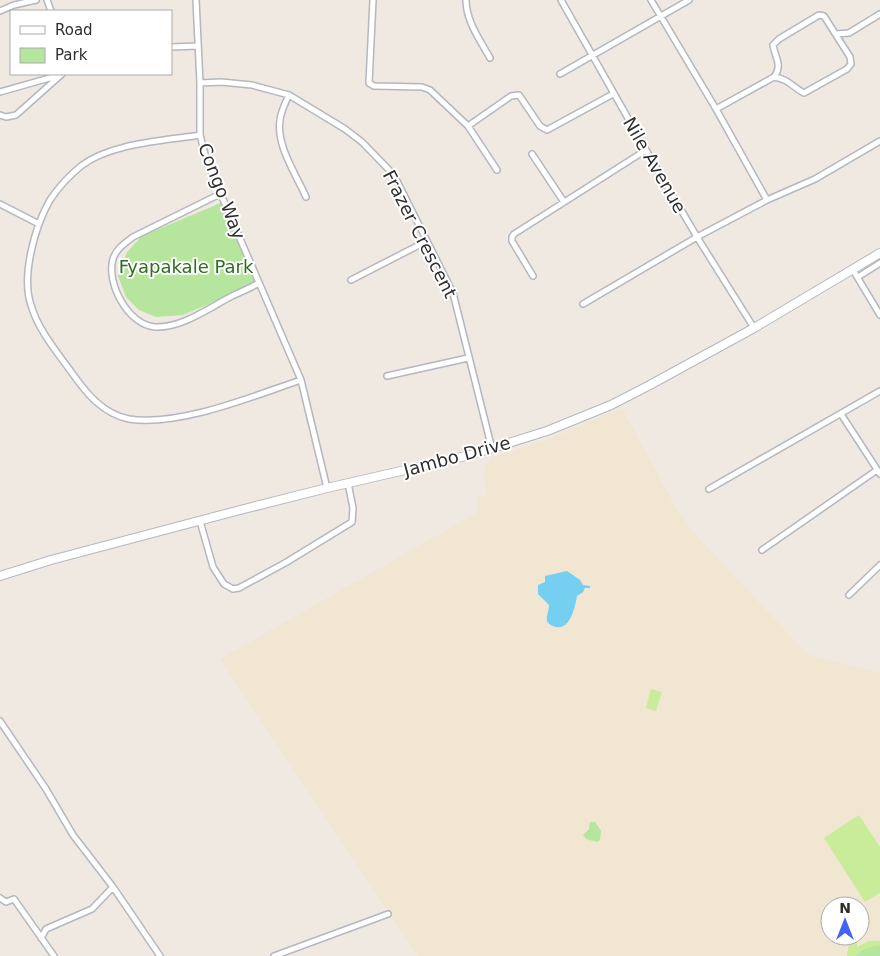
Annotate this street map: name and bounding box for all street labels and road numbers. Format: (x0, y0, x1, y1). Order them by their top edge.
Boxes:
street label: Nile Avenue (619, 113, 691, 217)
street label: Congo Way (194, 140, 250, 242)
street label: Frazer Crescent (379, 167, 461, 301)
street label: Jambo Drive (400, 432, 513, 481)

